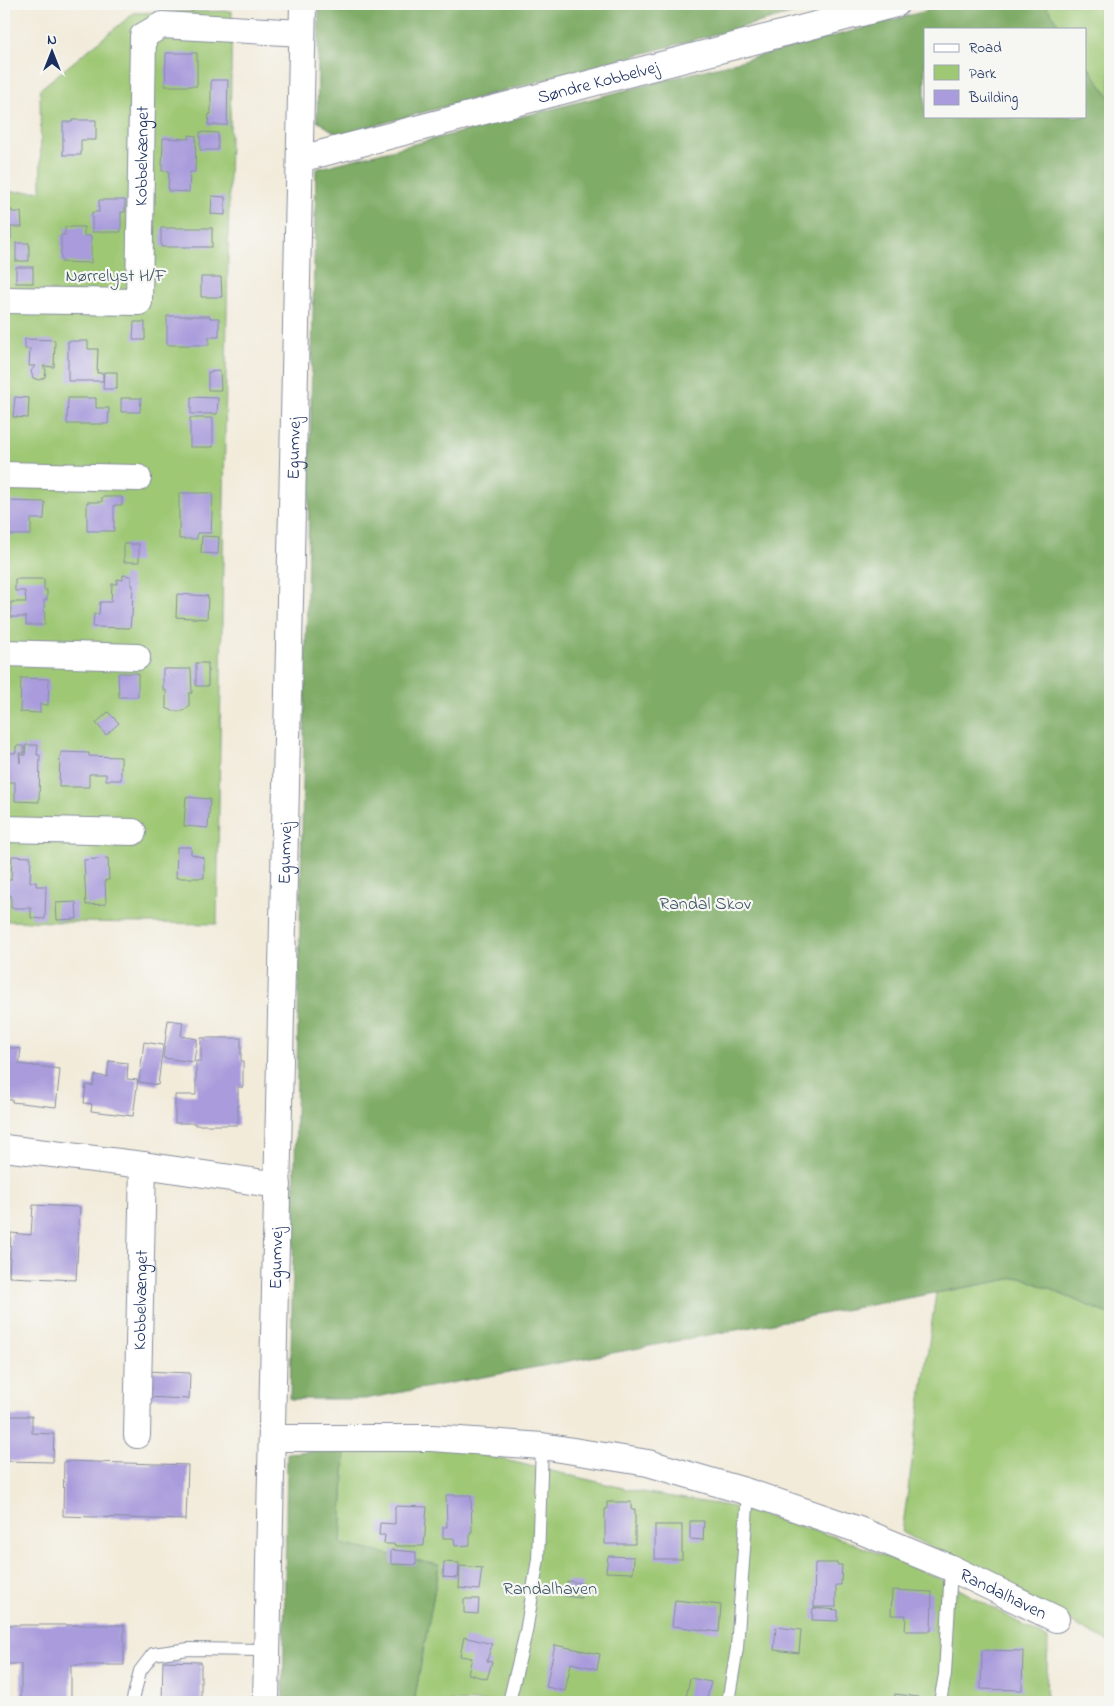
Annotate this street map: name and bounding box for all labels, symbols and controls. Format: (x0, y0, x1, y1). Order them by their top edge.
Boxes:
north arrow (28, 28, 78, 78)
legend (924, 28, 1086, 118)
text: N (47, 30, 57, 51)
text: Road (969, 37, 1002, 59)
street label: Søndre Kobbelvej (535, 55, 662, 112)
text: Park (969, 63, 997, 85)
text: Building (968, 87, 1018, 110)
street label: Kobbelvænget (129, 106, 158, 206)
park label: Nørrelyst H/F (65, 264, 167, 290)
street label: Egumvej (282, 416, 309, 480)
street label: Egumvej (273, 821, 300, 885)
park label: Randal Skov (659, 892, 751, 918)
street label: Egumvej (264, 1226, 291, 1290)
street label: Kobbelvænget (128, 1250, 157, 1351)
street label: Randalhaven (955, 1563, 1051, 1628)
park label: Randalhaven (503, 1577, 597, 1603)

